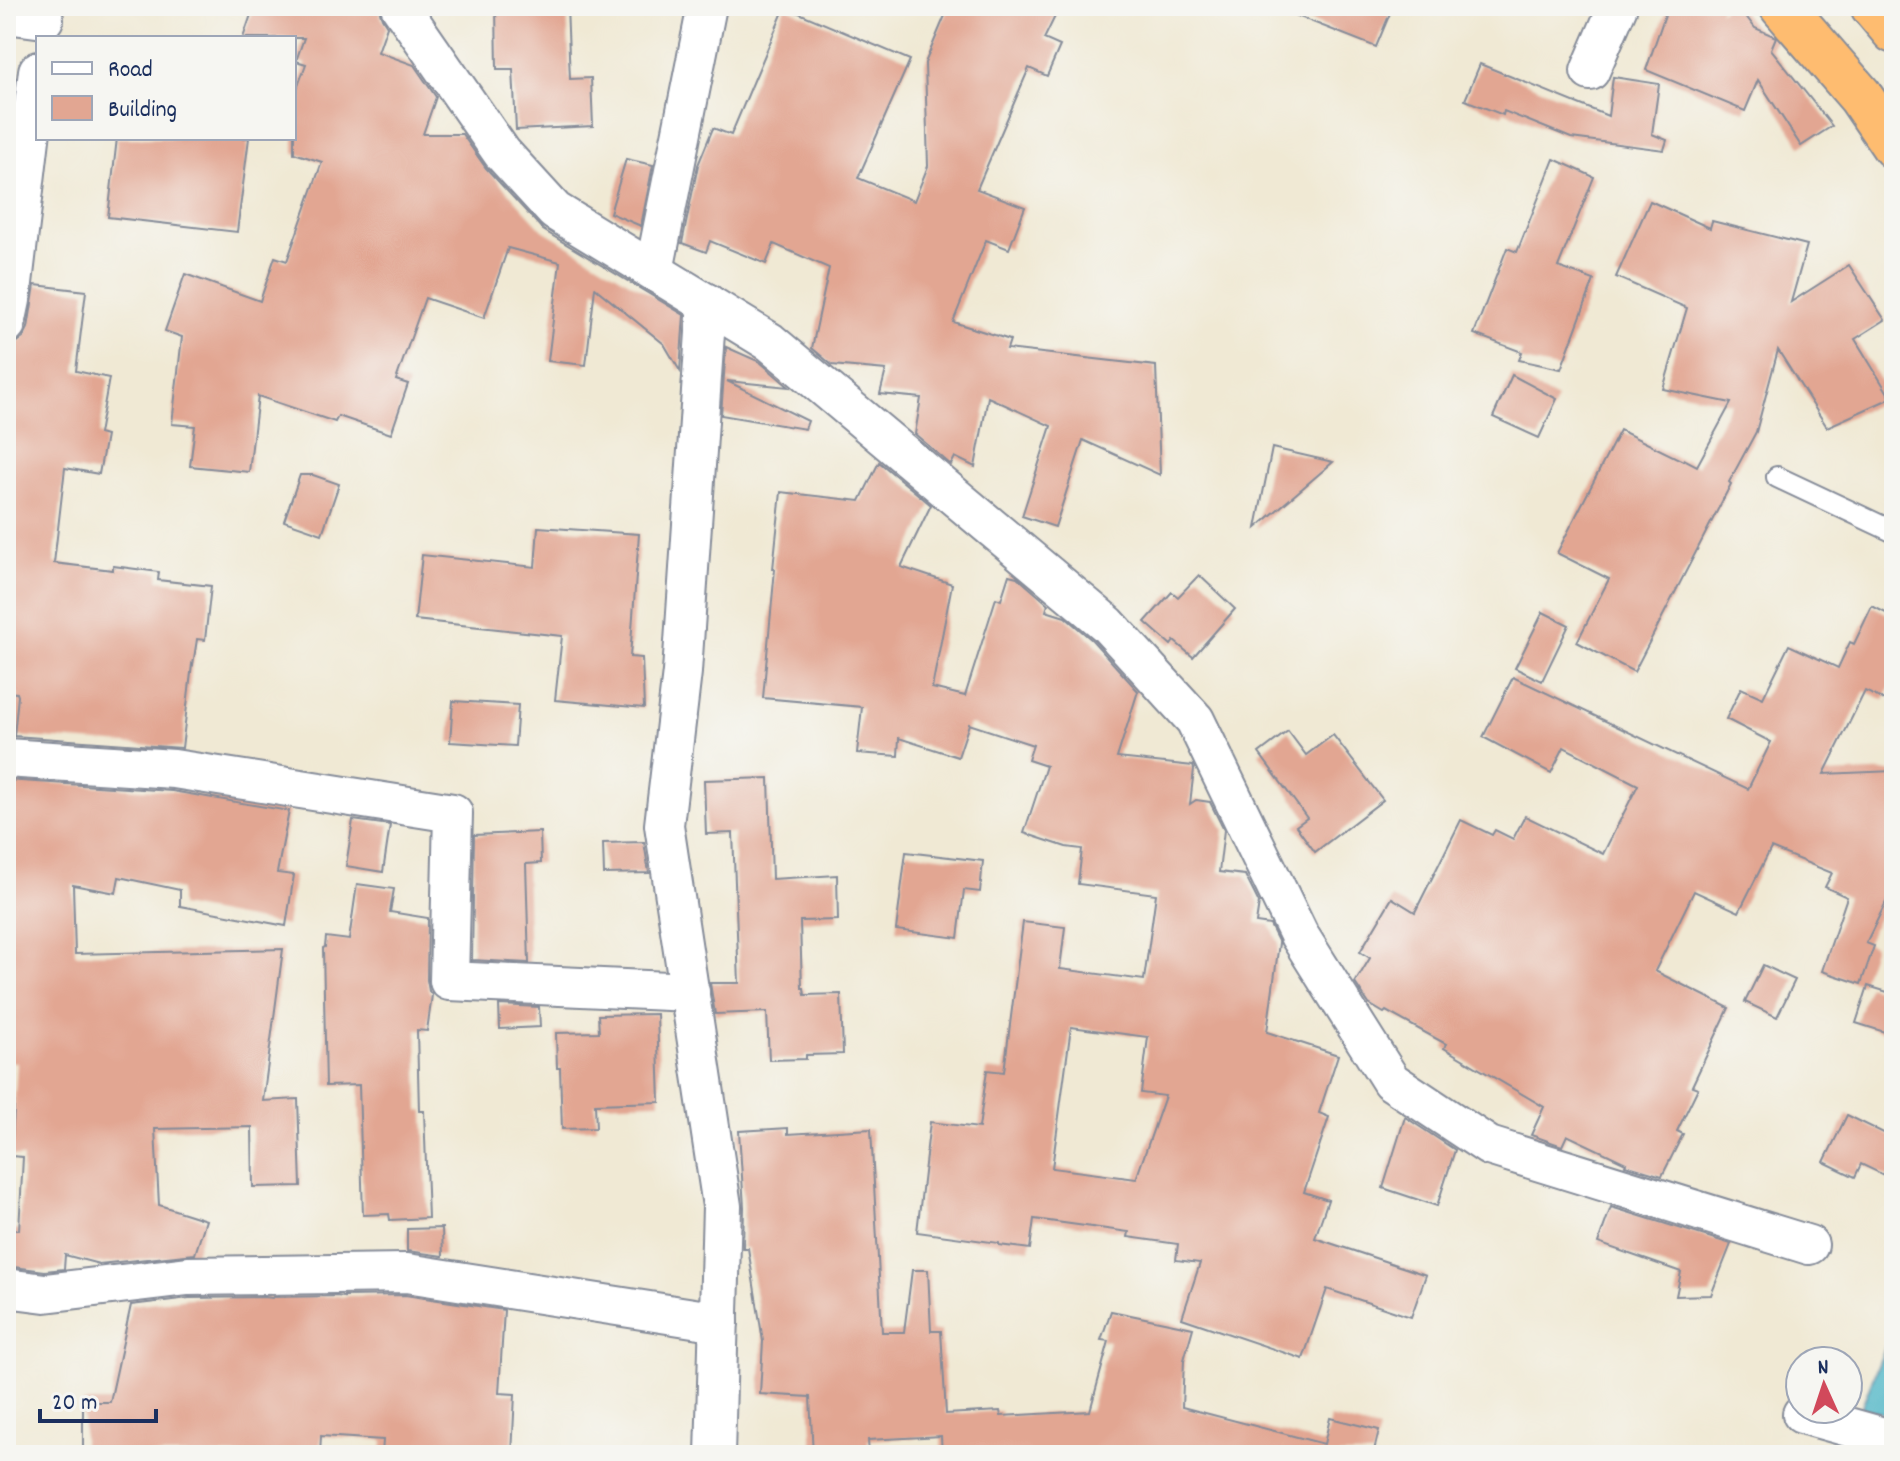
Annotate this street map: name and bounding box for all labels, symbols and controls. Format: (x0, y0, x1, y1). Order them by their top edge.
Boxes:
legend (36, 36, 296, 140)
text: Road (108, 54, 153, 88)
text: Building (108, 94, 177, 128)
north arrow (1784, 1345, 1864, 1425)
text: N (1817, 1353, 1830, 1384)
scale bar (40, 1373, 156, 1423)
text: 20 m (52, 1387, 98, 1421)

